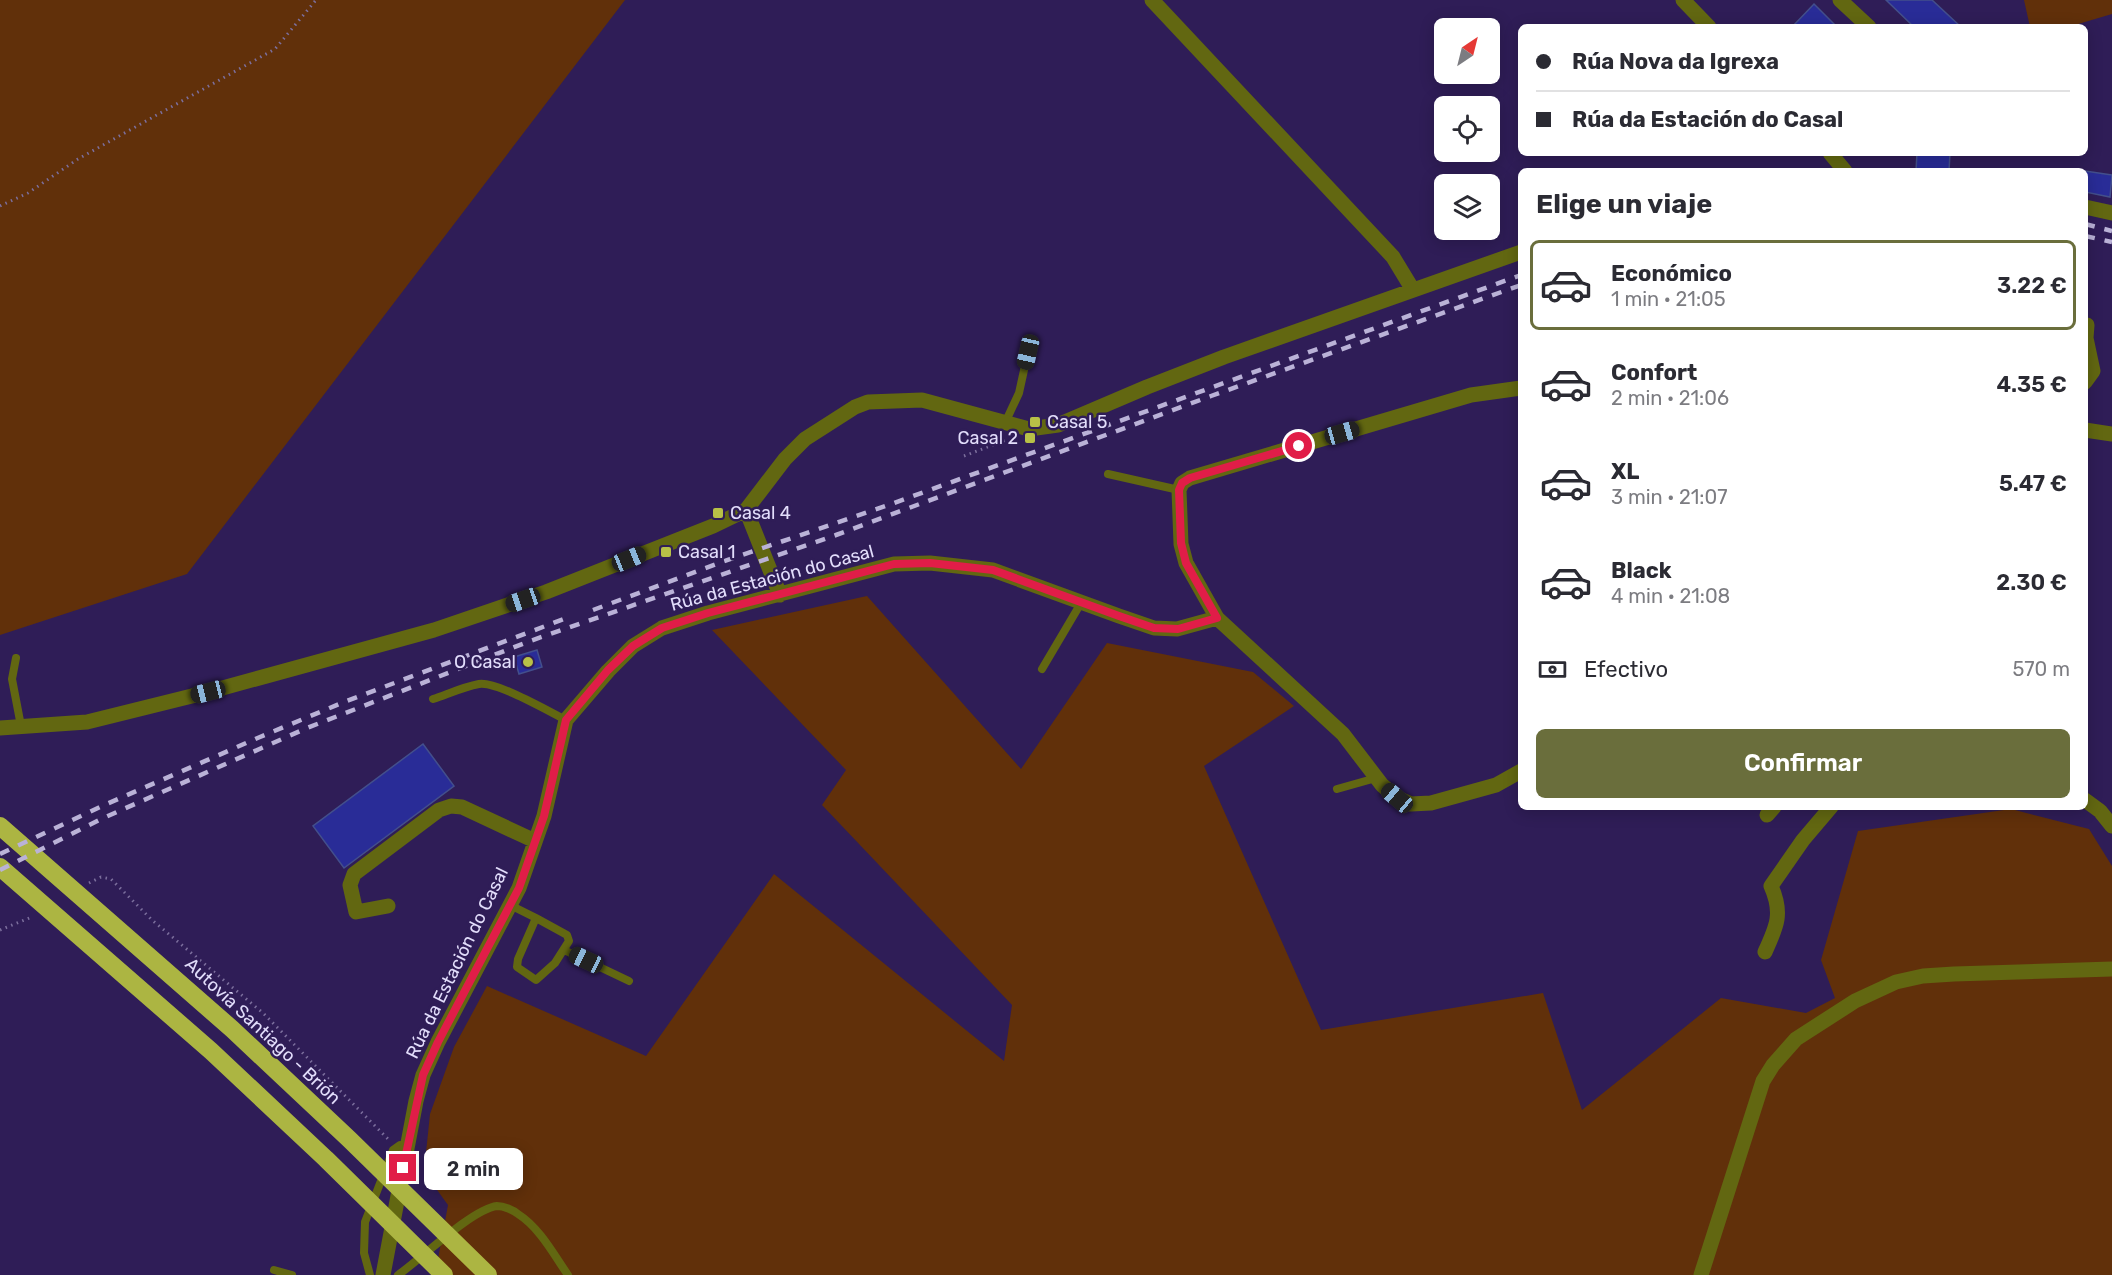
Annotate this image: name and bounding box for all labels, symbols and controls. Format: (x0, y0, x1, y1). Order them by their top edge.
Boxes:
north arrow (1434, 18, 1500, 84)
map controls (1434, 18, 1500, 240)
text: Rúa Nova da Igrexa (1572, 48, 1779, 75)
button: locate (1434, 96, 1500, 162)
text: Rúa da Estación do Casal (1572, 106, 1843, 133)
button: layers (1434, 174, 1500, 240)
text: Elige un viaje (1536, 188, 1712, 220)
icon: car (1539, 258, 1593, 312)
text: Económico (1611, 260, 1732, 287)
text: 3.22 € (1997, 272, 2067, 299)
text: 1 min · 21:05 (1611, 287, 1726, 311)
car (1015, 332, 1041, 372)
icon: car (1539, 357, 1593, 411)
text: Confort (1611, 359, 1697, 386)
text: 4.35 € (1996, 371, 2067, 398)
text: 2 min · 21:06 (1611, 386, 1729, 410)
place label: Casal 5 (1047, 411, 1108, 433)
marker: Casal 5 (1028, 415, 1042, 429)
car (1322, 419, 1362, 447)
place label: Casal 2 (958, 427, 1018, 449)
marker: Casal 2 (1023, 431, 1037, 445)
route start (1285, 432, 1312, 459)
icon: car (1539, 456, 1593, 510)
text: XL (1611, 458, 1639, 485)
text: 5.47 € (1999, 470, 2067, 497)
text: 3 min · 21:07 (1611, 485, 1727, 509)
place label: Casal 4 (730, 502, 791, 524)
marker: Casal 4 (711, 506, 725, 520)
street label: Rúa da Estación do Casal (668, 540, 876, 616)
place label: Casal 1 (678, 541, 736, 563)
car (609, 544, 649, 574)
marker: Casal 1 (659, 545, 673, 559)
icon: car (1539, 555, 1593, 609)
text: Black (1611, 557, 1672, 584)
text: 2.30 € (1996, 569, 2067, 596)
text: 4 min · 21:08 (1611, 584, 1730, 608)
car (503, 586, 543, 614)
place label: O Casal (454, 651, 516, 673)
icon: cash (1536, 653, 1569, 686)
marker: O Casal (521, 655, 535, 669)
text: Efectivo (1584, 656, 1668, 683)
text: 570 m (2012, 657, 2070, 681)
car (188, 679, 228, 705)
button: Confirmar (1536, 729, 2070, 798)
car (1377, 780, 1417, 816)
street label: Rúa da Estación do Casal (401, 864, 513, 1062)
car (566, 944, 606, 976)
street label: Autovía Santiago - Brión (181, 953, 345, 1109)
callout: 2 min (424, 1147, 523, 1189)
route end (389, 1154, 416, 1181)
text: 2 min (447, 1157, 500, 1181)

